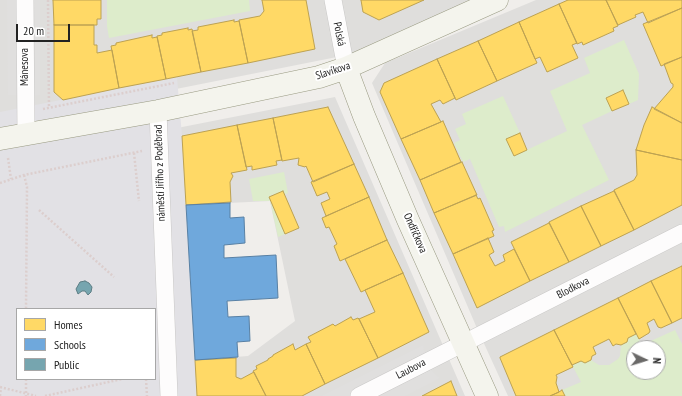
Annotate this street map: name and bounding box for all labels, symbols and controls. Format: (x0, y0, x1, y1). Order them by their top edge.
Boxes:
scale bar (18, 16, 72, 42)
street label: Polská (330, 21, 348, 47)
text: 20 m (23, 23, 44, 38)
street label: Mánesova (18, 48, 32, 86)
street label: Slavíkova (314, 59, 352, 83)
street label: náměstí Jiřího z Poděbrad (152, 124, 168, 222)
street label: Ondříčkova (400, 211, 430, 255)
street label: Blodkova (555, 274, 591, 302)
legend (16, 308, 156, 380)
text: Homes (54, 317, 82, 332)
text: Schools (54, 337, 86, 352)
north arrow (626, 340, 666, 380)
street label: Laubova (394, 356, 428, 382)
text: Public (54, 357, 79, 372)
text: N (650, 357, 664, 364)

